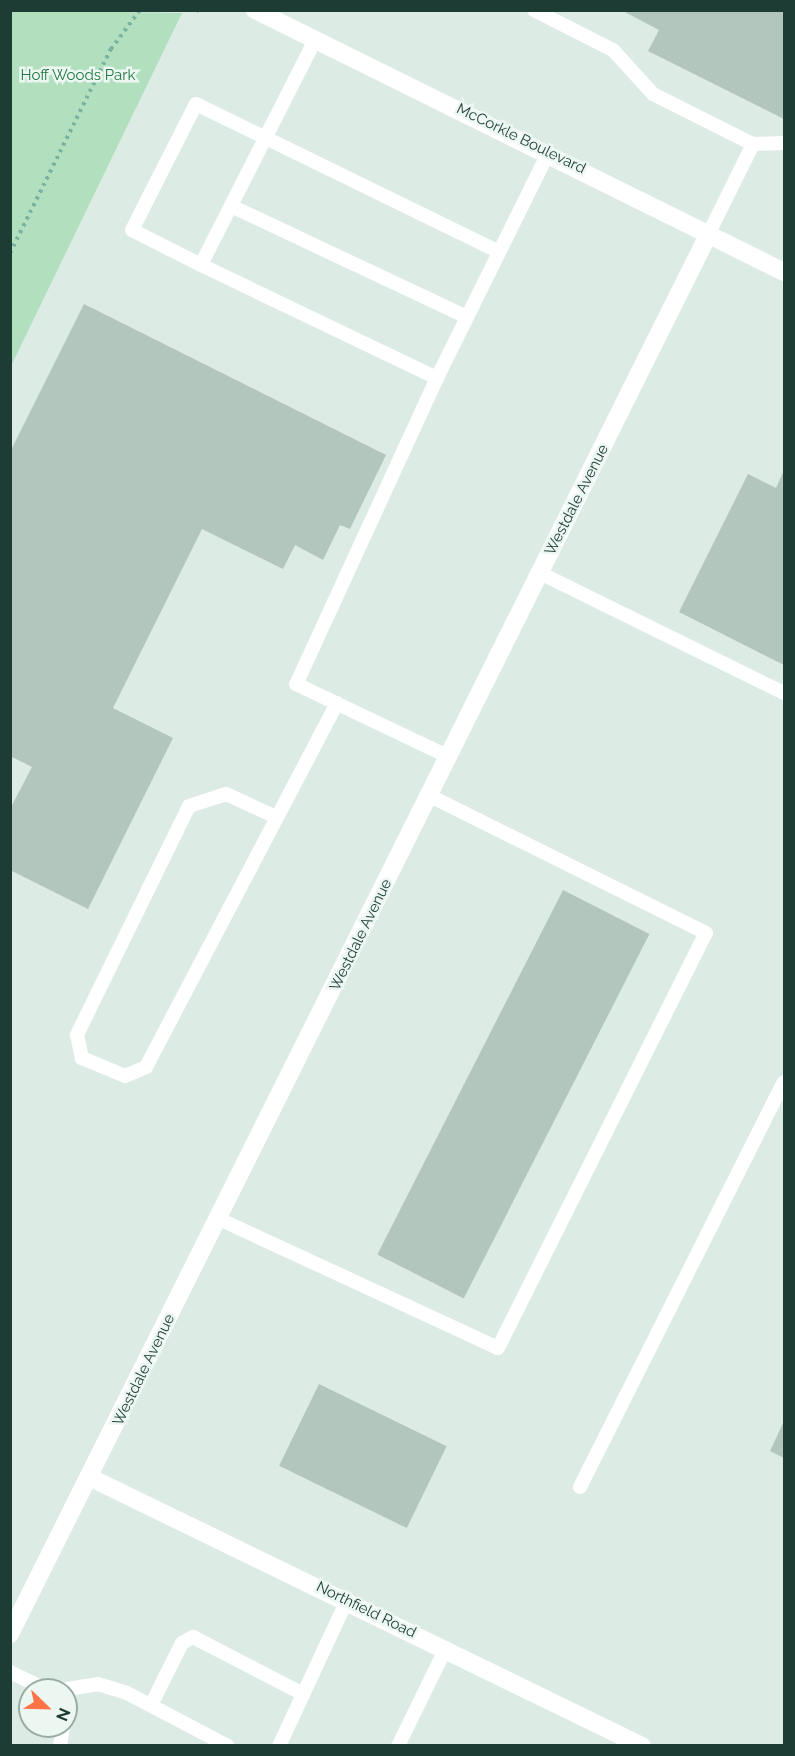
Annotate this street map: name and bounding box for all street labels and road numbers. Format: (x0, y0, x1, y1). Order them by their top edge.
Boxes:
street label: McCorkle Boulevard (454, 100, 588, 178)
street label: Westdale Avenue (541, 441, 613, 559)
street label: Westdale Avenue (326, 876, 396, 994)
street label: Westdale Avenue (109, 1311, 179, 1429)
street label: Northfield Road (313, 1578, 419, 1642)

